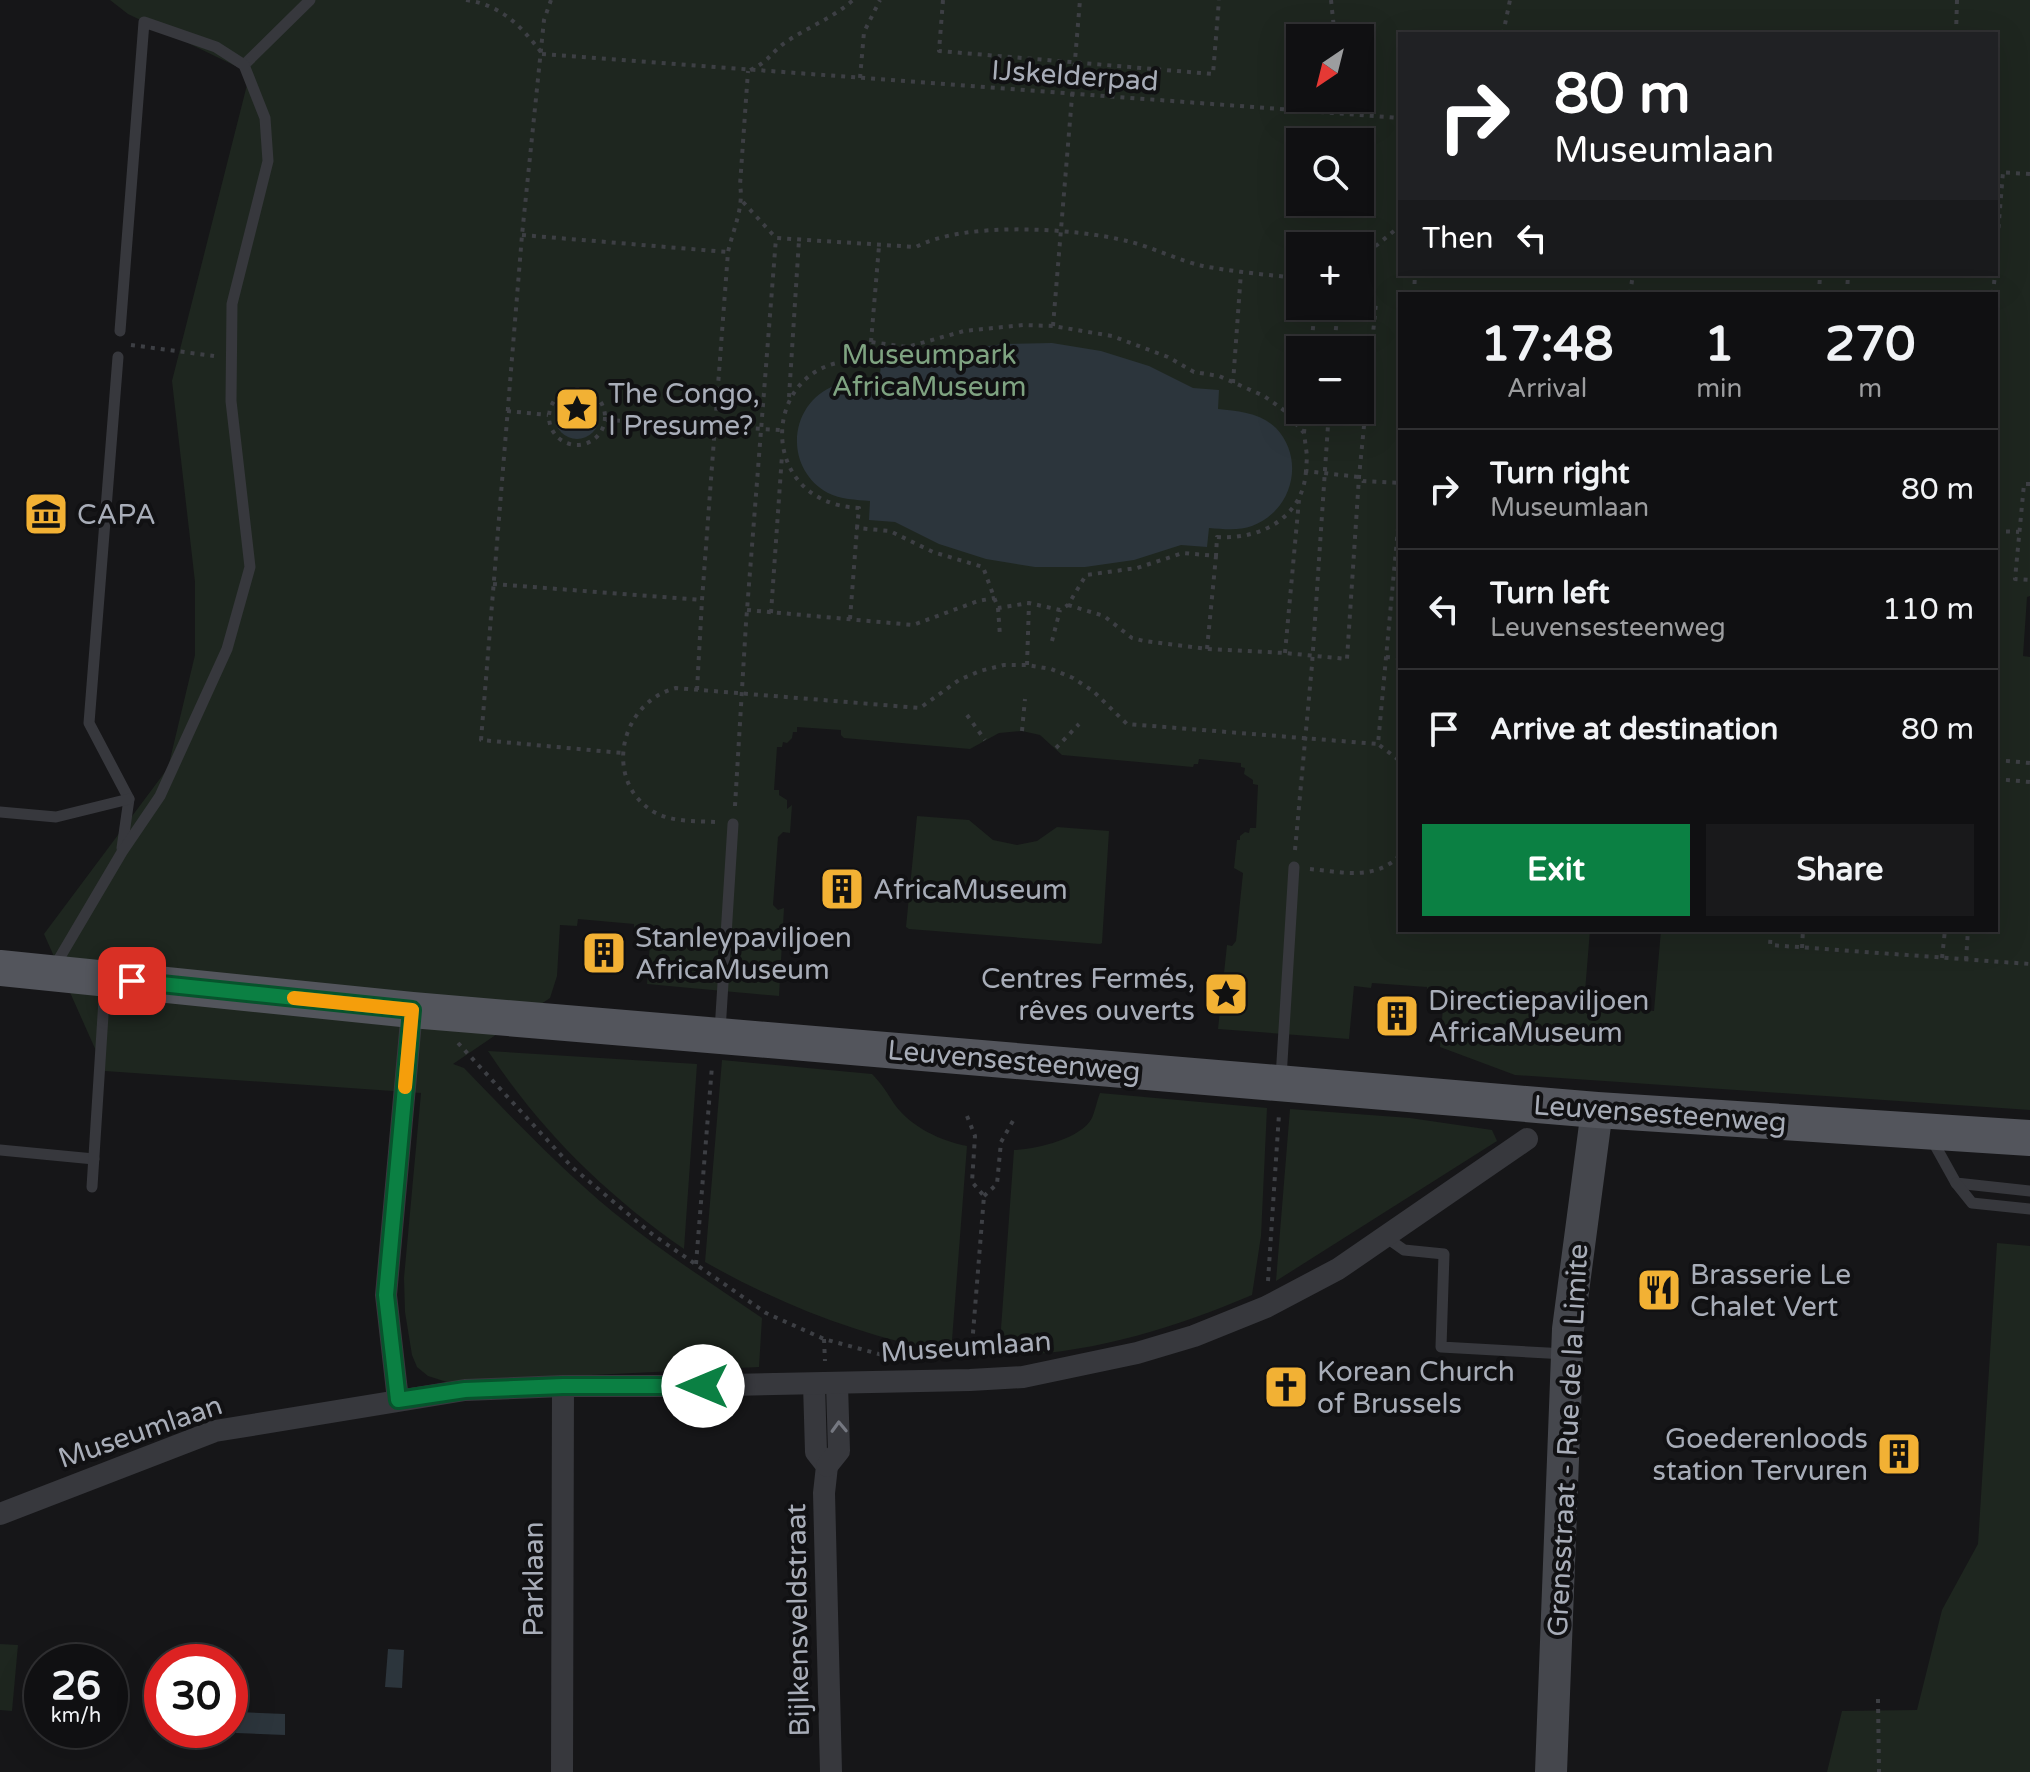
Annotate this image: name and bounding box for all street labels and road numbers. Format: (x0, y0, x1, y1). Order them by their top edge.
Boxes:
street label: IJskelderpad (990, 53, 1160, 99)
street label: Leuvensesteenweg (886, 1033, 1142, 1089)
street label: Leuvensesteenweg (1532, 1088, 1788, 1140)
street label: Grensstraat - Rue de la Limite (1541, 1243, 1595, 1637)
street label: Museumlaan (879, 1324, 1053, 1370)
street label: Museumlaan (54, 1388, 227, 1476)
street label: Bijlkensveldstraat (779, 1503, 817, 1737)
street label: Parklaan (517, 1521, 551, 1637)

